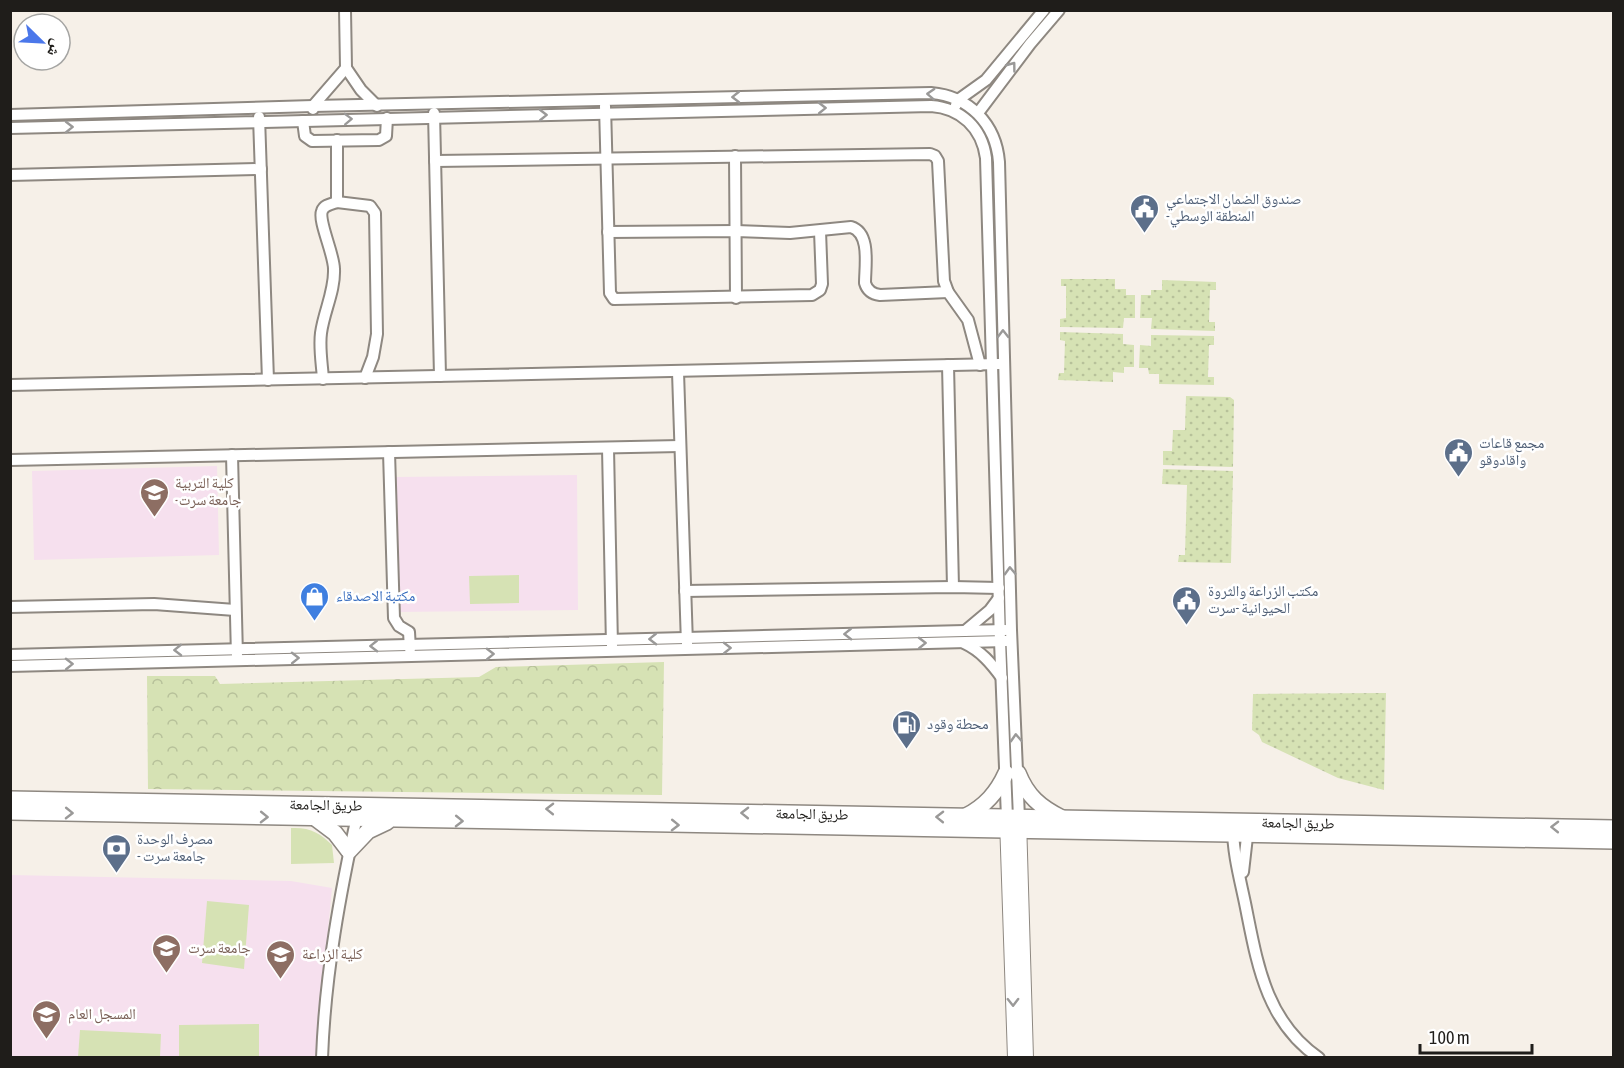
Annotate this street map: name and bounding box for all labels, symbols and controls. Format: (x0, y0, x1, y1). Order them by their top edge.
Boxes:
north arrow (12, 12, 72, 72)
text: ش (43, 36, 67, 60)
one-way arrow (1005, 61, 1016, 72)
one-way arrow (926, 88, 935, 101)
one-way arrow (732, 91, 741, 103)
one-way arrow (817, 102, 826, 115)
one-way arrow (538, 108, 547, 121)
one-way arrow (343, 113, 352, 126)
one-way arrow (64, 121, 73, 133)
place label: صندوق الضمان الاجتماعي -المنطقة الوسطي (1166, 190, 1301, 228)
public building icon: صندوق الضمان الاجتماعي -المنطقة الوسطي (1129, 192, 1161, 234)
one-way arrow (997, 330, 1010, 339)
place label: مجمع قاعات واقادوقو (1479, 434, 1544, 469)
public building icon: مجمع قاعات واقادوقو (1442, 436, 1474, 478)
place label: كلية التربية -جامعة سرت (175, 474, 242, 509)
school or university icon: كلية التربية -جامعة سرت (138, 476, 170, 518)
one-way arrow (1003, 567, 1016, 576)
shop icon: مكتبة الاصدقاء (299, 580, 331, 622)
place label: مكتب الزراعة والثروة الحيوانية -سرت (1208, 582, 1319, 617)
public building icon: مكتب الزراعة والثروة الحيوانية -سرت (1171, 584, 1203, 626)
place label: مكتبة الاصدقاء (336, 587, 415, 604)
one-way arrow (843, 627, 852, 640)
one-way arrow (648, 632, 657, 645)
one-way arrow (918, 636, 927, 649)
one-way arrow (369, 639, 378, 652)
one-way arrow (723, 641, 732, 654)
one-way arrow (173, 644, 182, 657)
one-way arrow (486, 647, 495, 660)
one-way arrow (291, 652, 300, 665)
one-way arrow (64, 658, 73, 670)
fuel station icon: محطة وقود (890, 708, 922, 750)
place label: محطة وقود (927, 715, 989, 733)
one-way arrow (1010, 734, 1023, 743)
street label: طريق الجامعة (289, 795, 363, 816)
one-way arrow (546, 803, 555, 815)
street label: طريق الجامعة (775, 804, 849, 825)
one-way arrow (64, 807, 73, 820)
one-way arrow (741, 807, 750, 819)
one-way arrow (936, 810, 945, 823)
one-way arrow (259, 811, 268, 823)
street label: طريق الجامعة (1261, 813, 1335, 834)
one-way arrow (454, 815, 463, 827)
one-way arrow (670, 818, 679, 831)
one-way arrow (1551, 821, 1560, 834)
place label: مصرف الوحدة - جامعة سرت (137, 830, 213, 865)
bank icon: مصرف الوحدة - جامعة سرت (100, 832, 132, 874)
school or university icon: جامعة سرت (151, 932, 183, 974)
school or university icon: كلية الزراعة (265, 938, 297, 980)
place label: جامعة سرت (188, 939, 251, 957)
place label: كلية الزراعة (302, 945, 363, 963)
school or university icon: المسجل العام (31, 998, 63, 1040)
one-way arrow (1007, 998, 1020, 1007)
place label: المسجل العام (68, 1005, 136, 1024)
scale bar (1420, 1017, 1532, 1055)
text: 100 m (1429, 1027, 1470, 1048)

